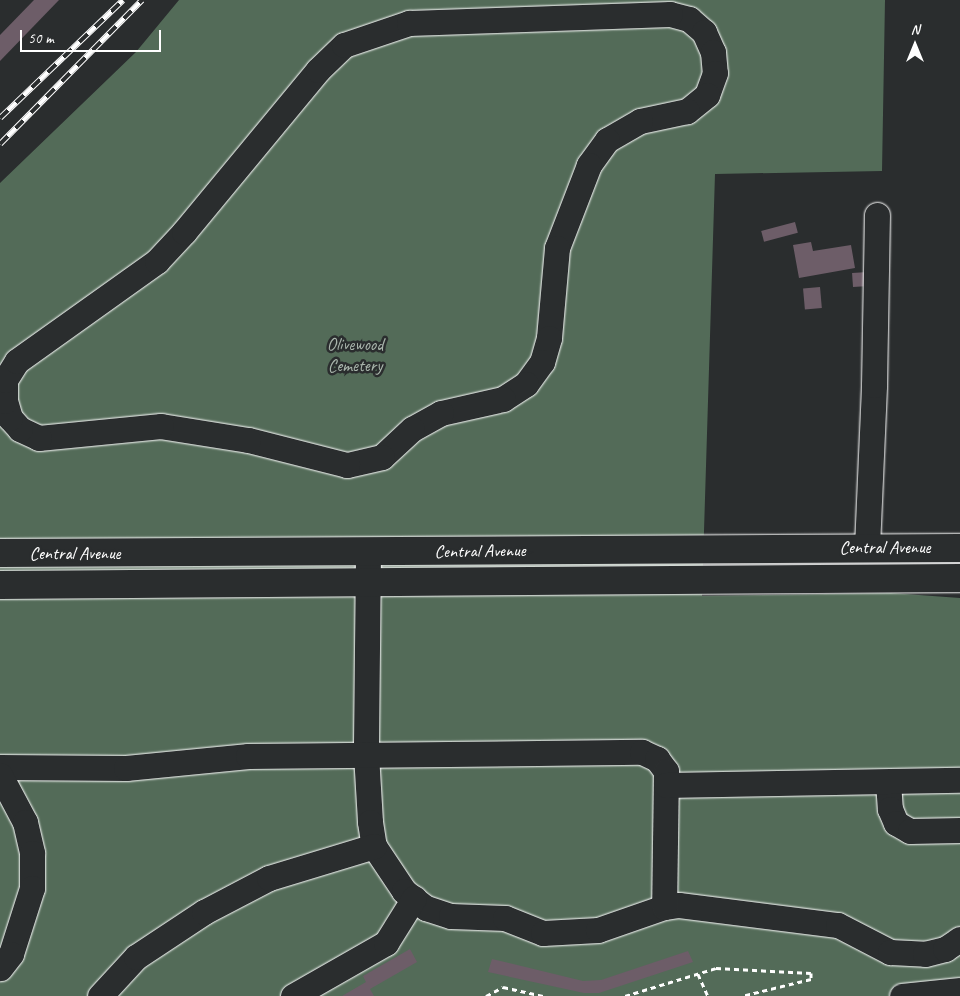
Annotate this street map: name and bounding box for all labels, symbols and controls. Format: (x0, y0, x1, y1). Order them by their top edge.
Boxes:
scale bar (22, 20, 164, 52)
north arrow (890, 20, 940, 70)
text: N (911, 21, 919, 38)
text: 50 m (28, 29, 54, 48)
park label: Olivewood Cemetery (327, 334, 383, 376)
street label: Central Avenue (840, 536, 930, 558)
street label: Central Avenue (434, 539, 526, 563)
street label: Central Avenue (30, 542, 120, 564)

